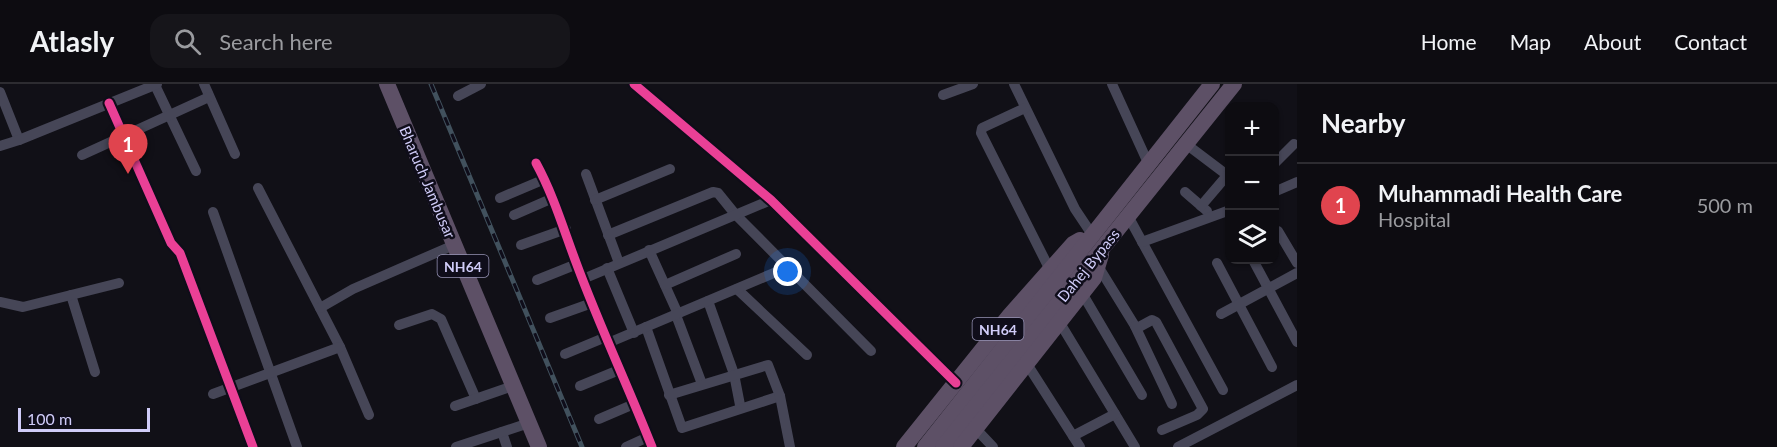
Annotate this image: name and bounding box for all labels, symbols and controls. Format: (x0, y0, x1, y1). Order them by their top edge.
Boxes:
search box (150, 14, 570, 68)
text: Atlasly (30, 24, 114, 58)
icon: search (171, 25, 204, 58)
text: Search here (219, 28, 333, 55)
text: Home (1421, 29, 1477, 54)
text: Map (1510, 29, 1551, 54)
text: About (1584, 29, 1641, 54)
text: Contact (1674, 29, 1747, 54)
map controls (1225, 102, 1279, 264)
button: + (1225, 102, 1279, 156)
text: Nearby (1321, 107, 1406, 139)
street label: Bharuch Jambusar (396, 123, 460, 241)
pin: 1 (108, 124, 148, 174)
button: − (1225, 156, 1279, 210)
text: Muhammadi Health Care (1378, 180, 1622, 207)
text: 1 (1335, 193, 1346, 217)
text: 500 m (1697, 193, 1753, 217)
text: Hospital (1378, 207, 1451, 231)
button: layers (1225, 210, 1279, 264)
street label: Dahej Bypass (1053, 225, 1123, 305)
road number: NH64 (438, 255, 488, 277)
your location (773, 257, 802, 286)
road number: NH64 (972, 318, 1024, 340)
scale bar (18, 405, 150, 432)
text: 100 m (27, 409, 72, 428)

